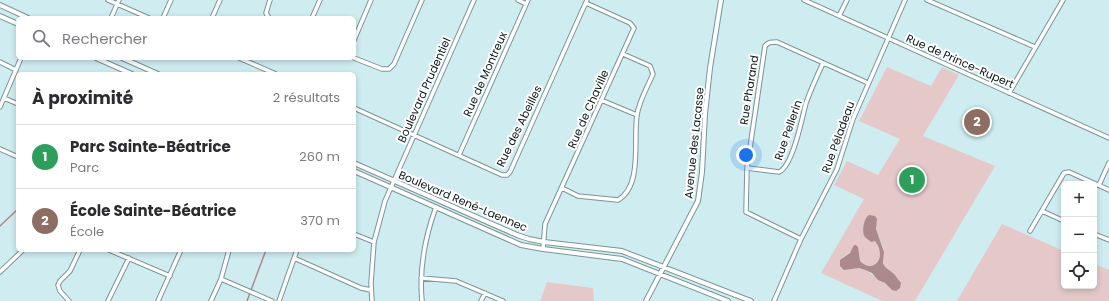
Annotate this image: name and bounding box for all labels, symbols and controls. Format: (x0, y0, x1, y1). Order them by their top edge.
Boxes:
search box (16, 16, 356, 60)
icon: search (30, 27, 52, 49)
text: Rechercher (62, 28, 148, 49)
street label: Rue de Montreux (459, 28, 511, 119)
street label: Rue de Prince-Rupert (904, 30, 1016, 92)
street label: Boulevard Prudentiel (394, 35, 454, 145)
street label: Rue Pharand (736, 54, 762, 126)
street label: Rue de Chaville (563, 67, 613, 151)
street label: Rue des Abeilles (492, 82, 546, 169)
text: À proximité (32, 86, 133, 110)
street label: Avenue des Lacasse (680, 86, 708, 199)
text: 2 résultats (273, 88, 340, 107)
street label: Rue Pellerin (770, 98, 806, 162)
street label: Rue Péladeau (818, 99, 858, 175)
pin: 2 (964, 107, 990, 137)
text: Parc Sainte-Béatrice (70, 136, 231, 157)
your location (736, 145, 756, 165)
text: 1 (43, 147, 47, 166)
text: 260 m (299, 147, 340, 166)
text: Parc (70, 158, 99, 177)
pin: 1 (899, 165, 925, 195)
street label: Boulevard René-Laennec (396, 167, 530, 236)
map controls (1061, 181, 1097, 289)
button: + (1061, 181, 1097, 217)
text: École Sainte-Béatrice (70, 200, 236, 221)
text: 2 (41, 211, 49, 230)
text: 370 m (300, 211, 340, 230)
button: − (1061, 217, 1097, 253)
text: École (70, 222, 104, 241)
button: locate (1061, 253, 1097, 289)

